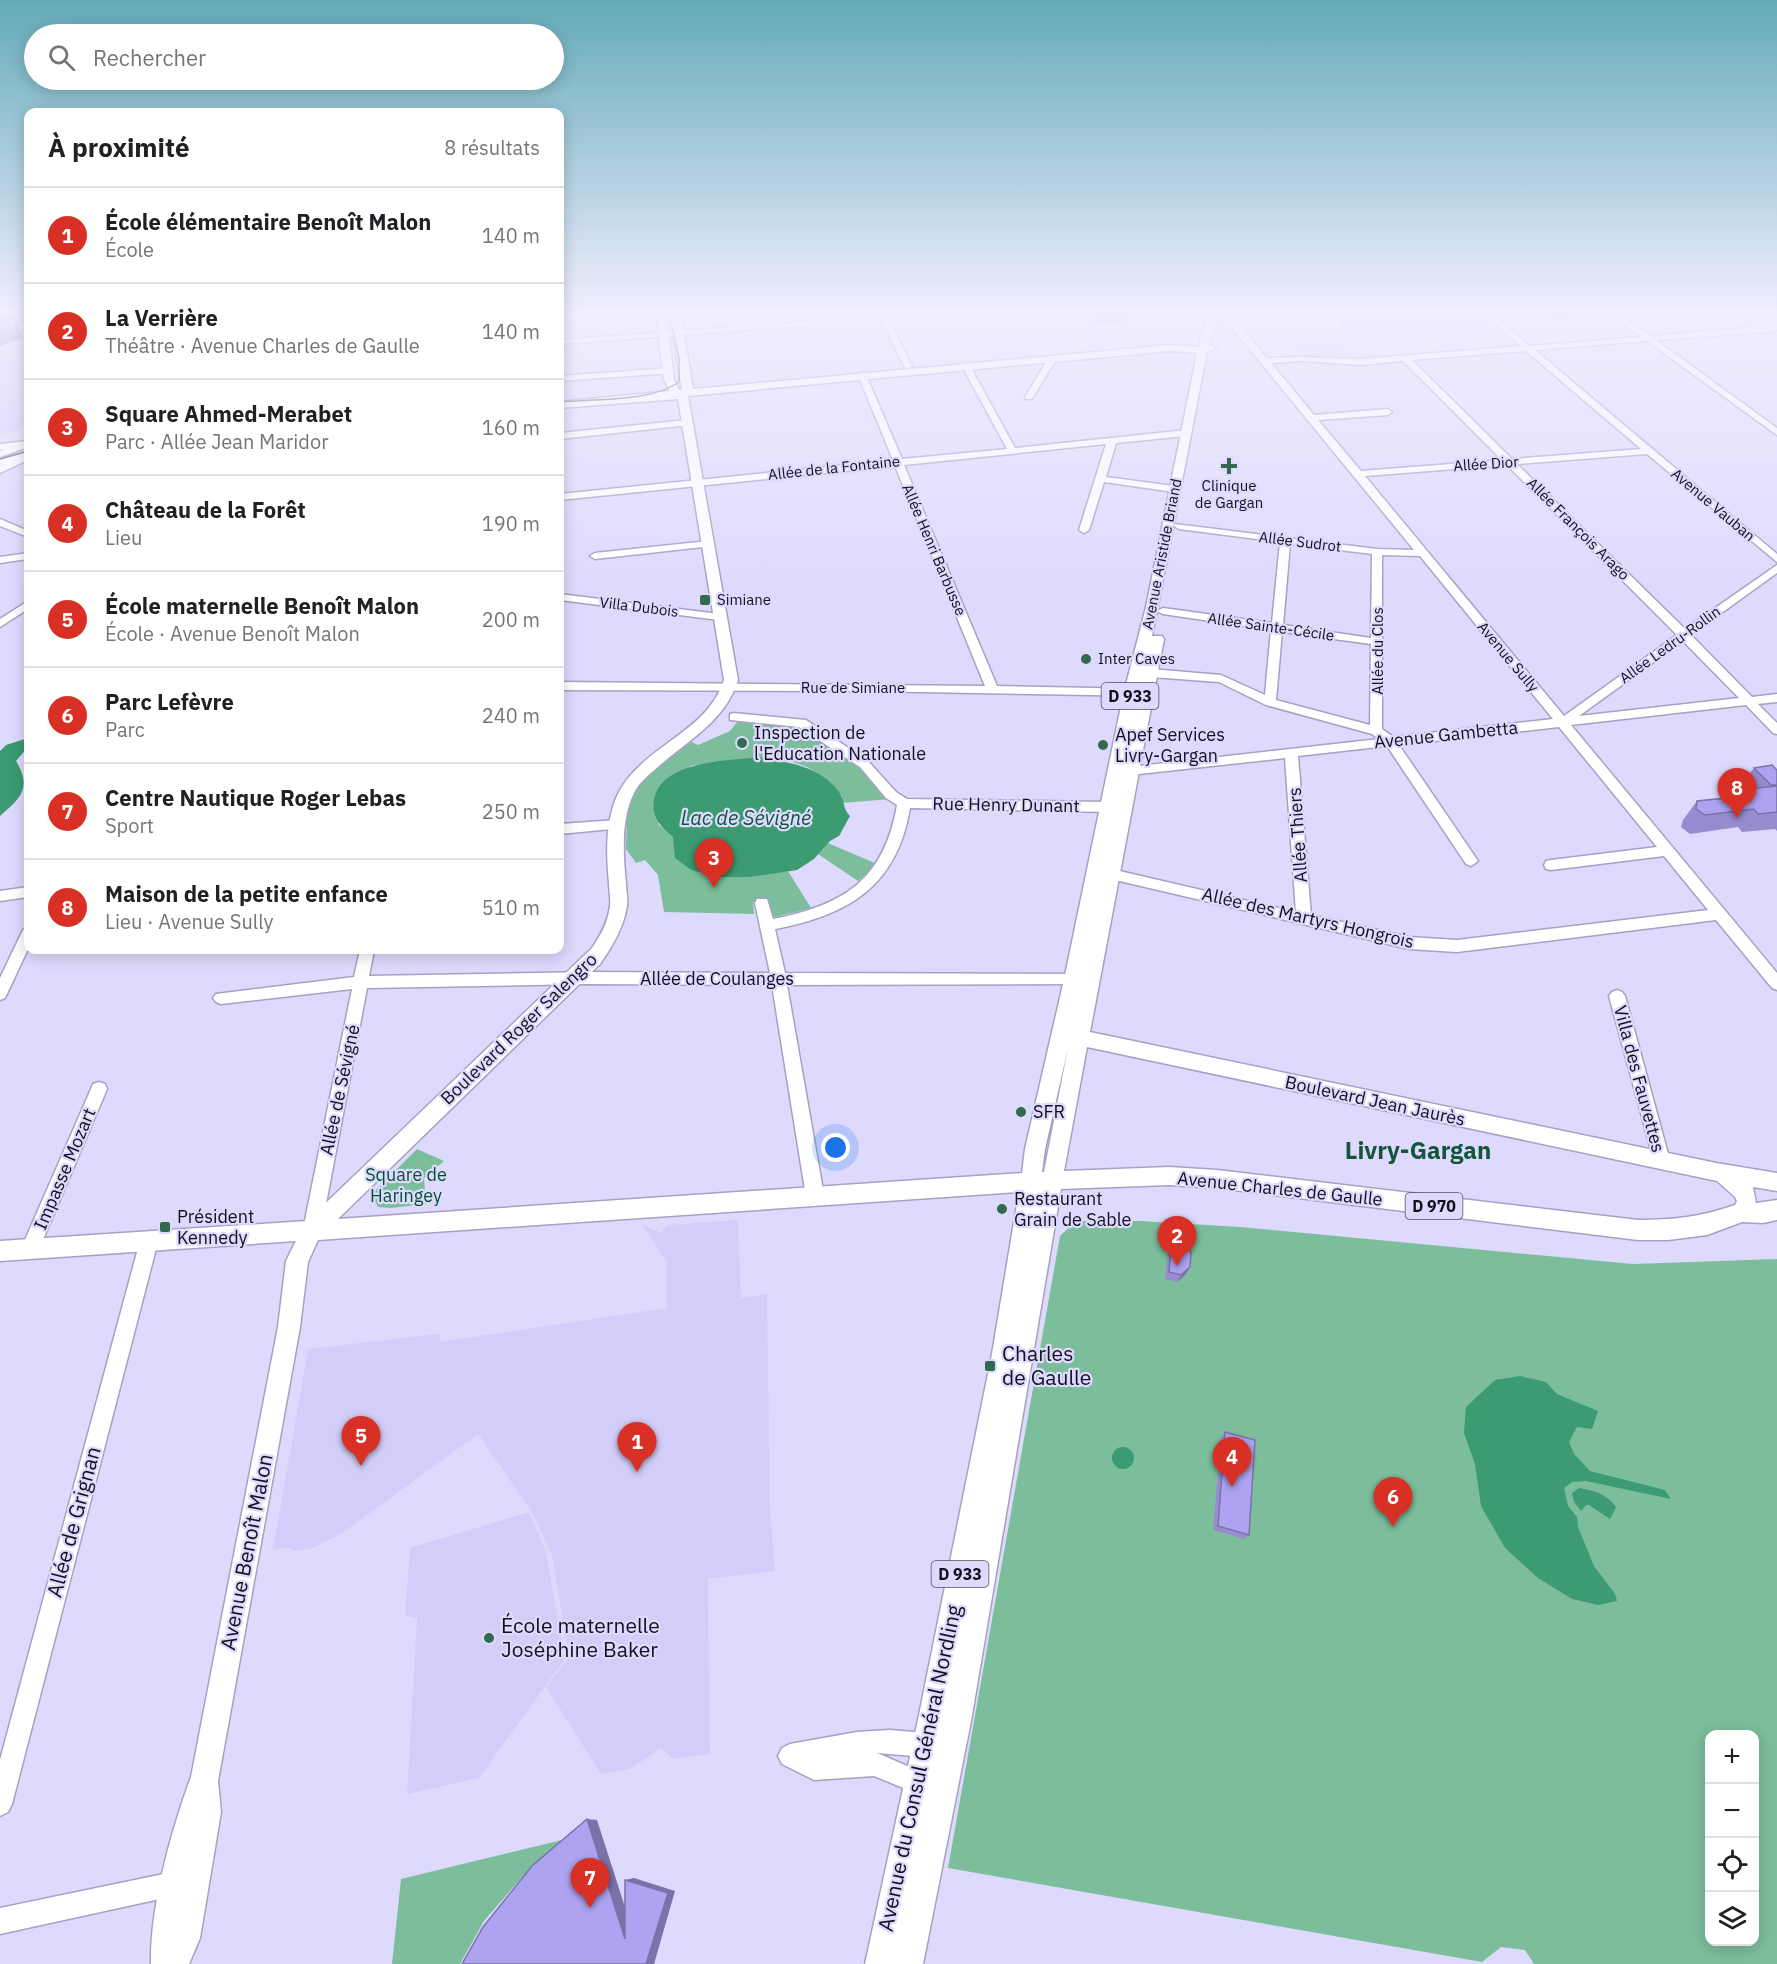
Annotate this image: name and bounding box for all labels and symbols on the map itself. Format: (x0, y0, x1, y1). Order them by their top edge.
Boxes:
street label: Allée de la Fontaine (767, 451, 901, 484)
street label: Allée Dior (1453, 452, 1520, 475)
marker: Clinique de Gargan (1220, 457, 1238, 475)
street label: Avenue Vauban (1667, 464, 1759, 545)
street label: Allée François Arago (1523, 473, 1634, 584)
place label: Clinique de Gargan (1195, 476, 1263, 512)
street label: Avenue Aristide Briand (1138, 477, 1185, 631)
street label: Allée Henri Barbusse (898, 481, 971, 618)
street label: Allée Sudrot (1258, 527, 1342, 556)
place label: Simiane (717, 590, 771, 609)
street label: Villa Dubois (599, 592, 680, 621)
marker: Simiane (698, 593, 712, 607)
street label: Allée Ledru-Rollin (1616, 602, 1724, 688)
street label: Allée du Clos (1368, 607, 1387, 695)
street label: Allée Sainte-Cécile (1207, 608, 1336, 645)
street label: Avenue Sully (1473, 618, 1544, 696)
place label: Inter Caves (1098, 649, 1175, 668)
marker: Inter Caves (1079, 652, 1093, 666)
street label: Rue de Simiane (801, 678, 905, 697)
road number: D 933 (1102, 683, 1158, 709)
street label: Avenue Gambetta (1373, 715, 1519, 753)
place label: Inspection de l'Education Nationale (754, 721, 926, 765)
place label: Apef Services Livry-Gargan (1115, 723, 1225, 767)
marker: Inspection de l'Education Nationale (735, 736, 749, 750)
marker: Apef Services Livry-Gargan (1096, 738, 1110, 752)
pin: 8 (1718, 768, 1756, 818)
street label: Allée Thiers (1283, 787, 1312, 883)
street label: Rue Henry Dunant (932, 792, 1080, 817)
water label: Lac de Sévigné (681, 804, 811, 831)
pin: 3 (694, 838, 734, 888)
street label: Allée des Martyrs Hongrois (1200, 882, 1416, 953)
street label: Boulevard Roger Salengro (436, 948, 602, 1109)
street label: Allée de Coulanges (640, 967, 794, 990)
street label: Villa des Fauvettes (1609, 1003, 1670, 1155)
street label: Allée de Sévigné (314, 1022, 365, 1157)
street label: Boulevard Jean Jaurès (1283, 1070, 1467, 1131)
place label: SFR (1033, 1100, 1065, 1123)
street label: Impasse Mozart (29, 1104, 101, 1233)
marker: SFR (1014, 1105, 1028, 1119)
your location (821, 1133, 850, 1162)
district label: Livry-Gargan (1345, 1134, 1491, 1166)
park label: Square de Haringey (365, 1163, 447, 1207)
street label: Avenue Charles de Gaulle (1176, 1166, 1384, 1211)
place label: Restaurant Grain de Sable (1014, 1187, 1132, 1231)
road number: D 970 (1406, 1193, 1462, 1219)
marker: Restaurant Grain de Sable (995, 1202, 1009, 1216)
place label: Président Kennedy (177, 1205, 254, 1249)
pin: 2 (1158, 1216, 1196, 1266)
marker: Président Kennedy (158, 1220, 172, 1234)
place label: Charles de Gaulle (1002, 1339, 1091, 1391)
marker: Charles de Gaulle (983, 1359, 997, 1373)
pin: 5 (342, 1416, 380, 1466)
pin: 1 (618, 1422, 656, 1472)
pin: 4 (1212, 1438, 1252, 1487)
street label: Allée de Grignan (39, 1443, 107, 1600)
street label: Avenue Benoît Malon (213, 1451, 279, 1652)
pin: 6 (1374, 1478, 1412, 1527)
road number: D 933 (932, 1561, 988, 1587)
street label: Avenue du Consul Général Nordling (871, 1602, 967, 1934)
place label: École maternelle Joséphine Baker (501, 1611, 660, 1663)
marker: École maternelle Joséphine Baker (482, 1631, 496, 1645)
pin: 7 (570, 1858, 610, 1908)

